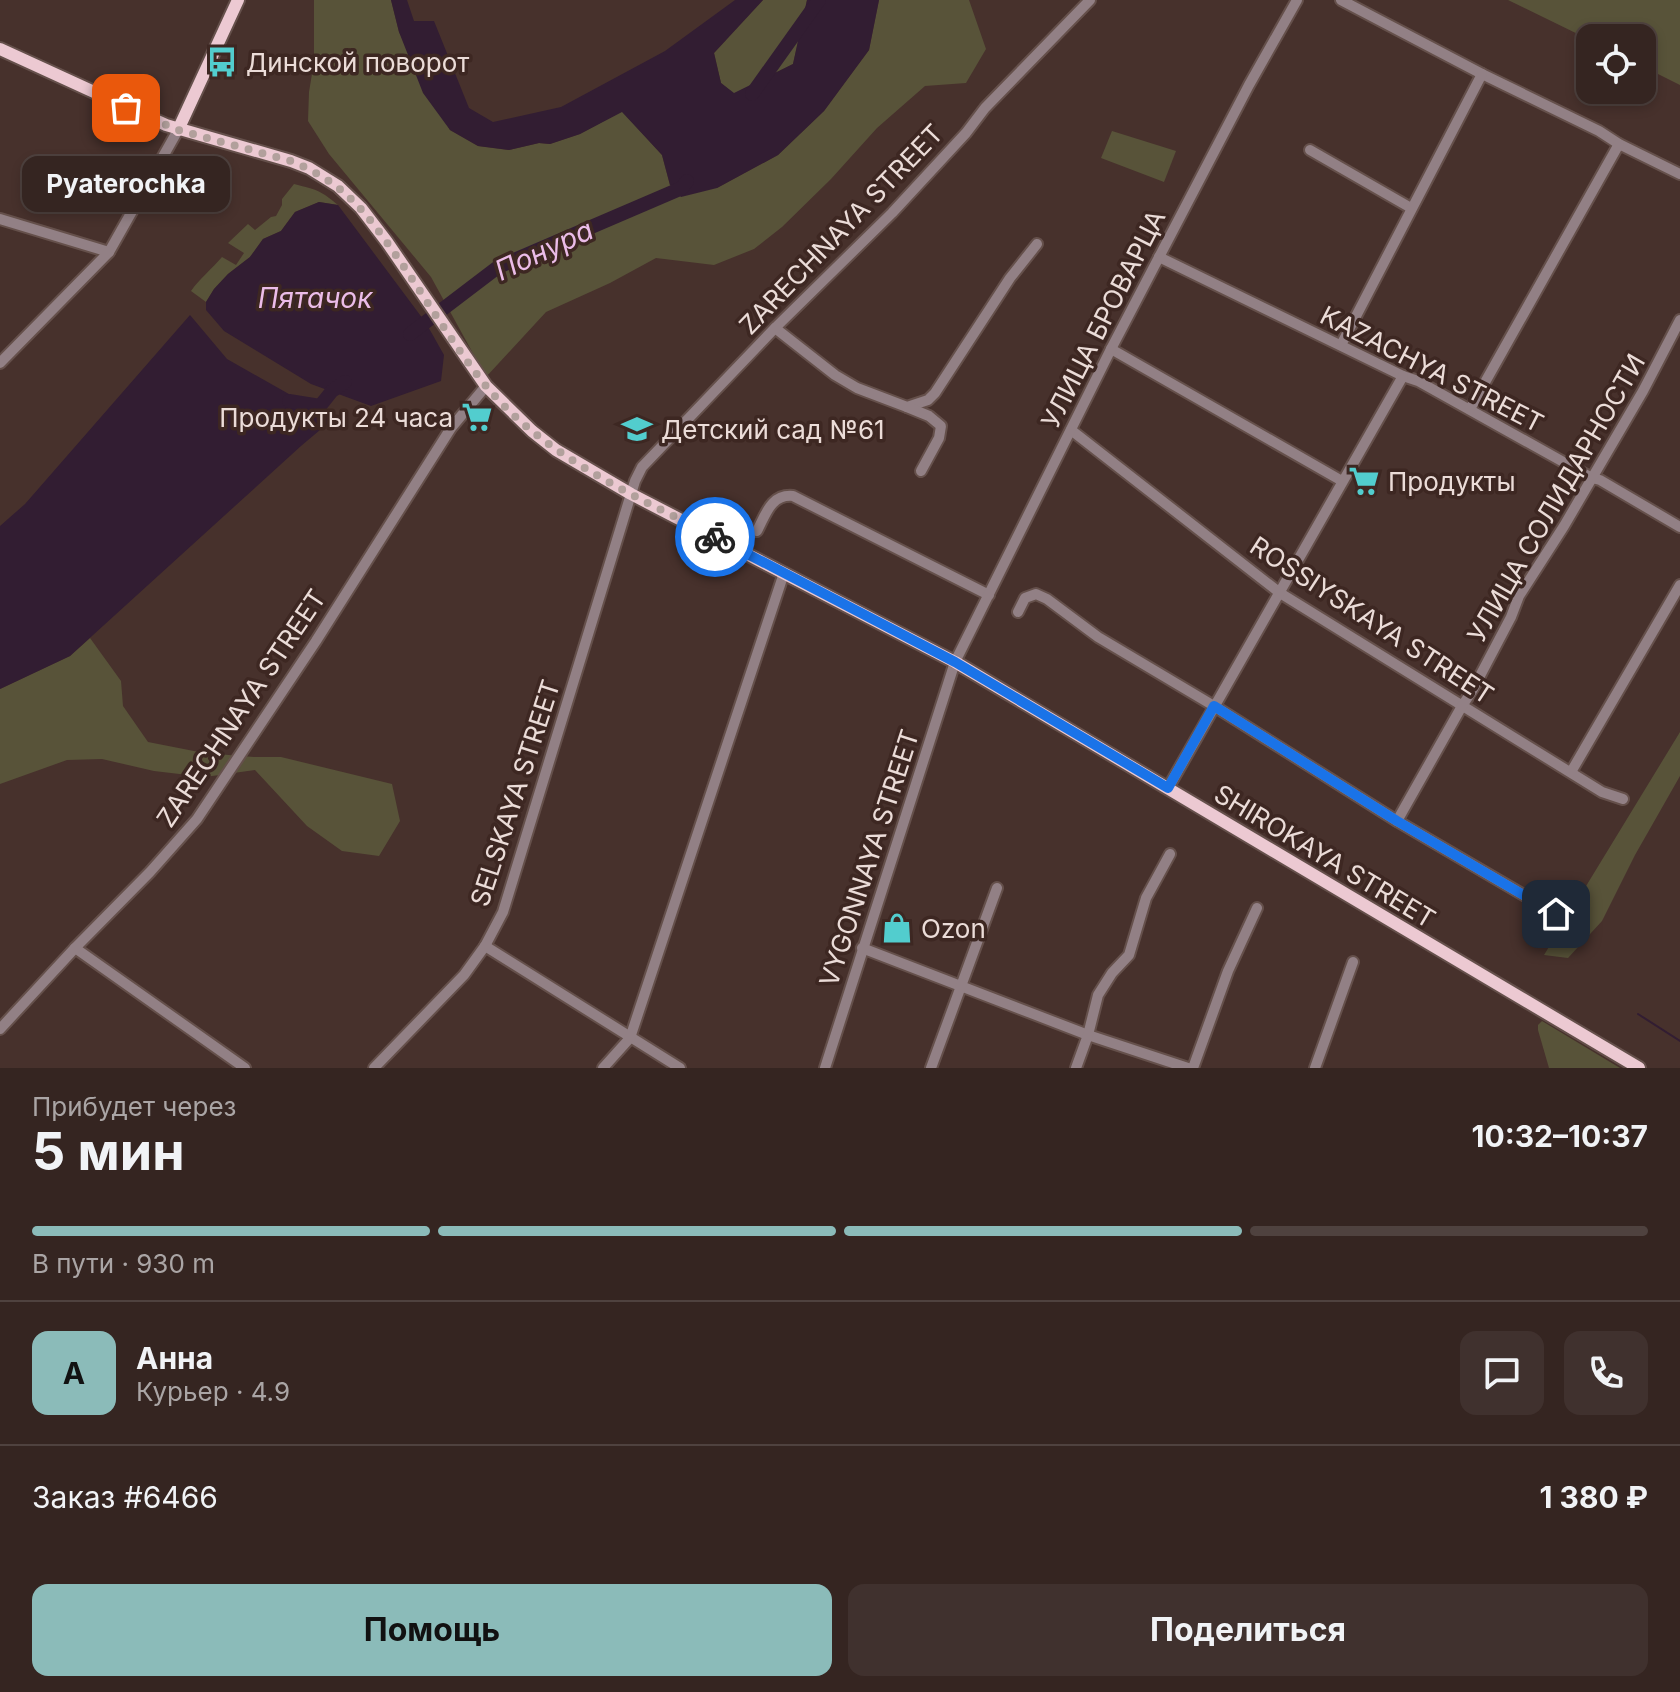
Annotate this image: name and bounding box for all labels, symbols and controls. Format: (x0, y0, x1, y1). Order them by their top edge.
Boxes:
map controls (1576, 24, 1656, 104)
button: locate (1576, 24, 1656, 104)
bus stop icon: Динской поворот (205, 45, 239, 79)
place label: Динской поворот (246, 47, 469, 78)
pin (92, 74, 160, 142)
icon: bag (104, 86, 148, 130)
street label: ZARECHNAYA STREET (733, 118, 949, 340)
callout: Pyaterochka (22, 156, 230, 212)
text: Pyaterochka (46, 168, 206, 199)
street label: УЛИЦА БРОВАРЦА (1035, 205, 1172, 433)
water label: Понура (489, 213, 599, 287)
water label: Пятачок (258, 281, 373, 315)
street label: KAZACHYA STREET (1315, 299, 1549, 439)
street label: УЛИЦА СОЛИДАРНОСТИ (1461, 348, 1651, 648)
supermarket icon: Продукты 24 часа (460, 400, 494, 434)
place label: Продукты 24 часа (219, 402, 453, 433)
school or university icon: Детский сад №61 (620, 412, 654, 446)
place label: Детский сад №61 (661, 414, 885, 445)
supermarket icon: Продукты (1347, 464, 1381, 498)
place label: Продукты (1388, 466, 1516, 497)
courier (675, 497, 755, 577)
icon: bike (693, 515, 737, 559)
street label: ROSSIYSKAYA STREET (1244, 530, 1500, 710)
street label: ZARECHNAYA STREET (150, 583, 332, 833)
street label: SELSKAYA STREET (464, 676, 566, 910)
street label: VYGONNAYA STREET (813, 726, 925, 990)
street label: SHIROKAYA STREET (1209, 778, 1441, 934)
pin (1522, 880, 1590, 948)
icon: home (1534, 892, 1578, 936)
shop icon: Ozon (880, 911, 914, 945)
place label: Ozon (921, 913, 986, 944)
text: Прибудет через (32, 1091, 236, 1122)
text: 10:32–10:37 (1472, 1118, 1648, 1154)
text: 5 мин (32, 1120, 185, 1183)
text: В пути · 930 m (32, 1248, 215, 1279)
button: chat (1460, 1331, 1544, 1415)
button: phone (1564, 1331, 1648, 1415)
text: Анна (136, 1340, 213, 1376)
text: А (63, 1355, 85, 1391)
text: Курьер · 4.9 (136, 1376, 290, 1407)
text: Заказ #6466 (32, 1479, 218, 1515)
text: 1 380 ₽ (1539, 1479, 1648, 1515)
button: Помощь (32, 1584, 832, 1676)
button: Поделиться (848, 1584, 1648, 1676)

